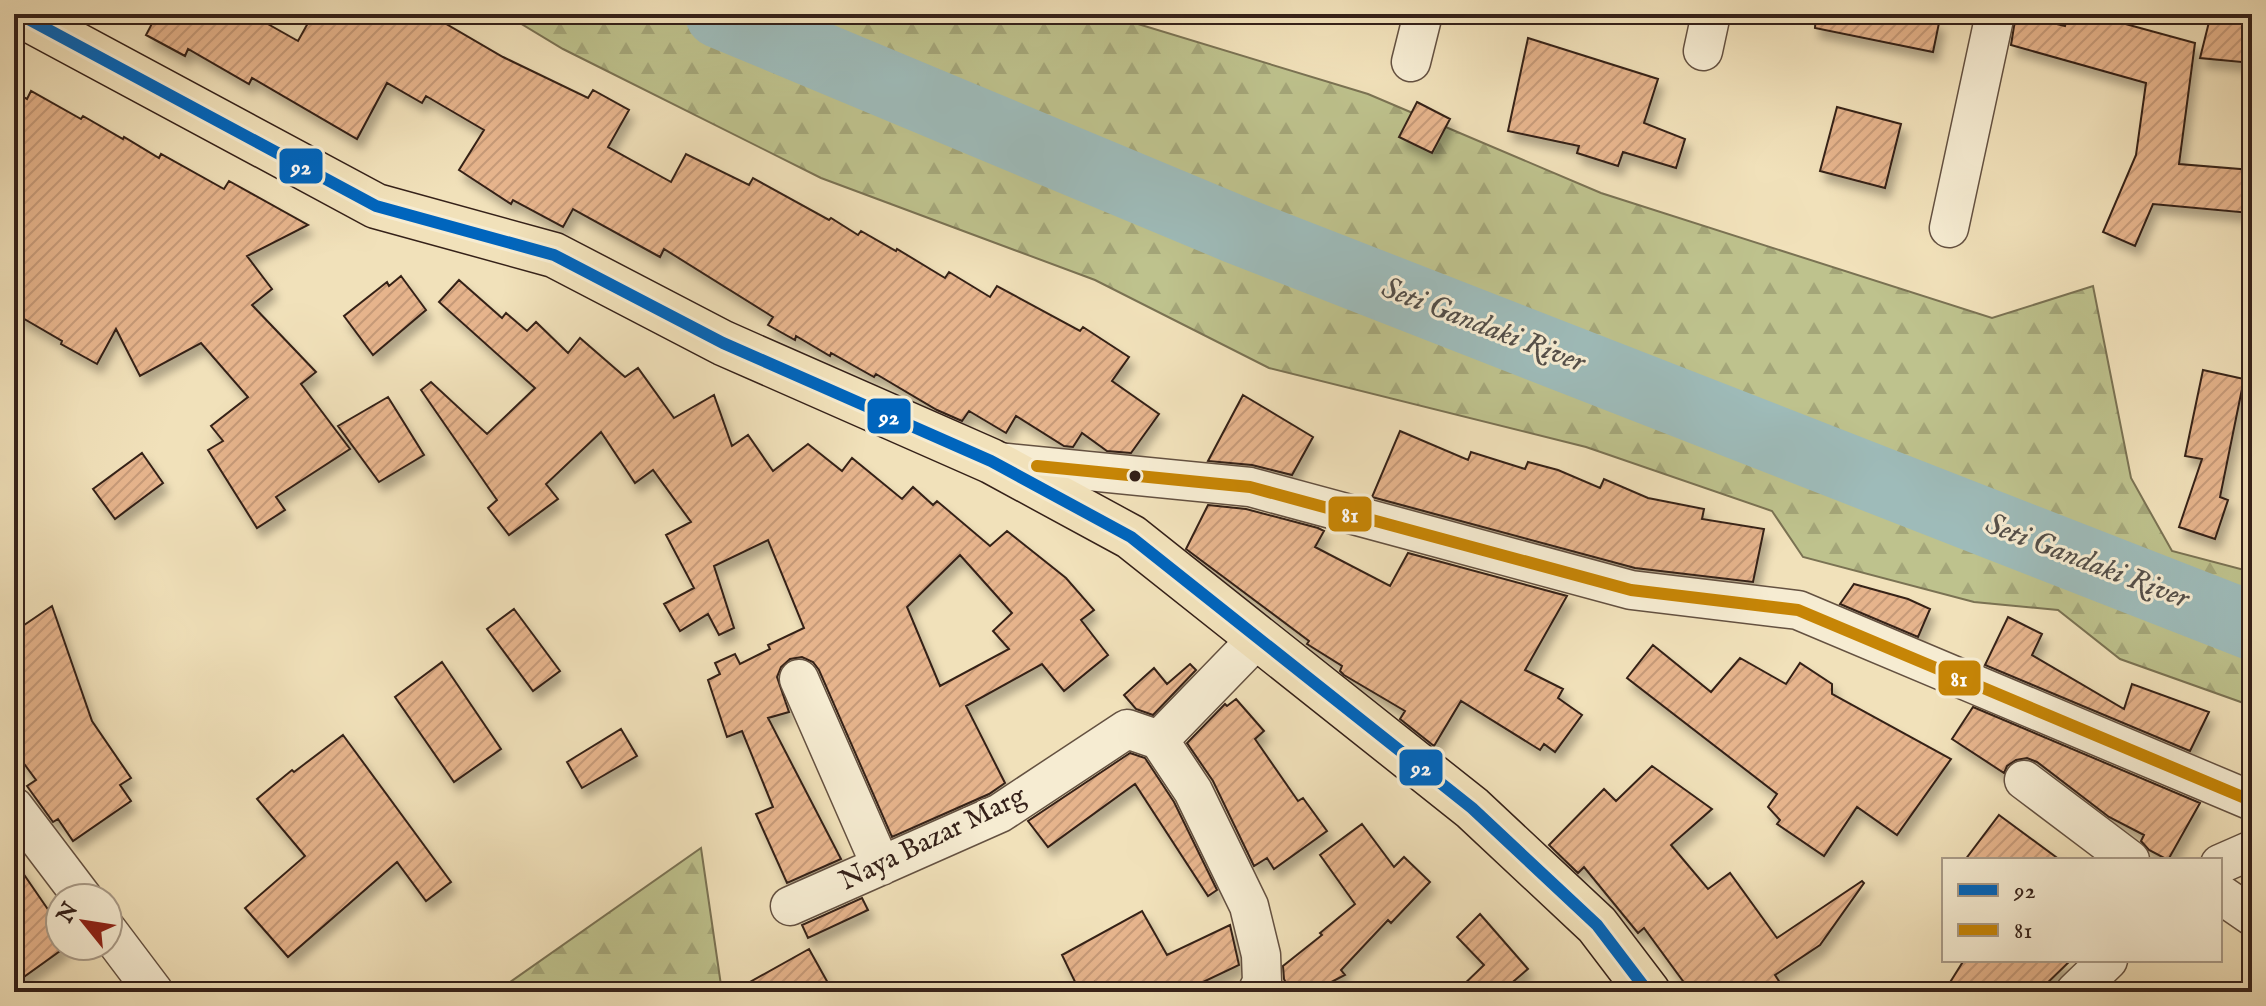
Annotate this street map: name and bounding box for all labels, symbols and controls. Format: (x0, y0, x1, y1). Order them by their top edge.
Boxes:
line badge: 92 (278, 147, 324, 185)
text: 92 (290, 154, 311, 182)
water label: Seti Gandaki River (1376, 270, 1592, 383)
line badge: 92 (866, 397, 912, 435)
text: 92 (878, 404, 899, 432)
unlabelled marker (1127, 468, 1143, 484)
line badge: 81 (1327, 495, 1373, 533)
text: 81 (1342, 502, 1358, 530)
water label: Seti Gandaki River (1980, 506, 2196, 619)
line badge: 81 (1937, 659, 1982, 697)
text: 81 (1951, 666, 1967, 694)
line badge: 92 (1398, 748, 1444, 787)
text: 92 (1410, 755, 1431, 783)
street label: Naya Bazar Marg (834, 778, 1033, 899)
legend (1942, 858, 2222, 962)
text: 92 (2013, 876, 2036, 907)
north arrow (44, 882, 124, 962)
text: N (51, 898, 85, 929)
text: 81 (2014, 916, 2032, 947)

